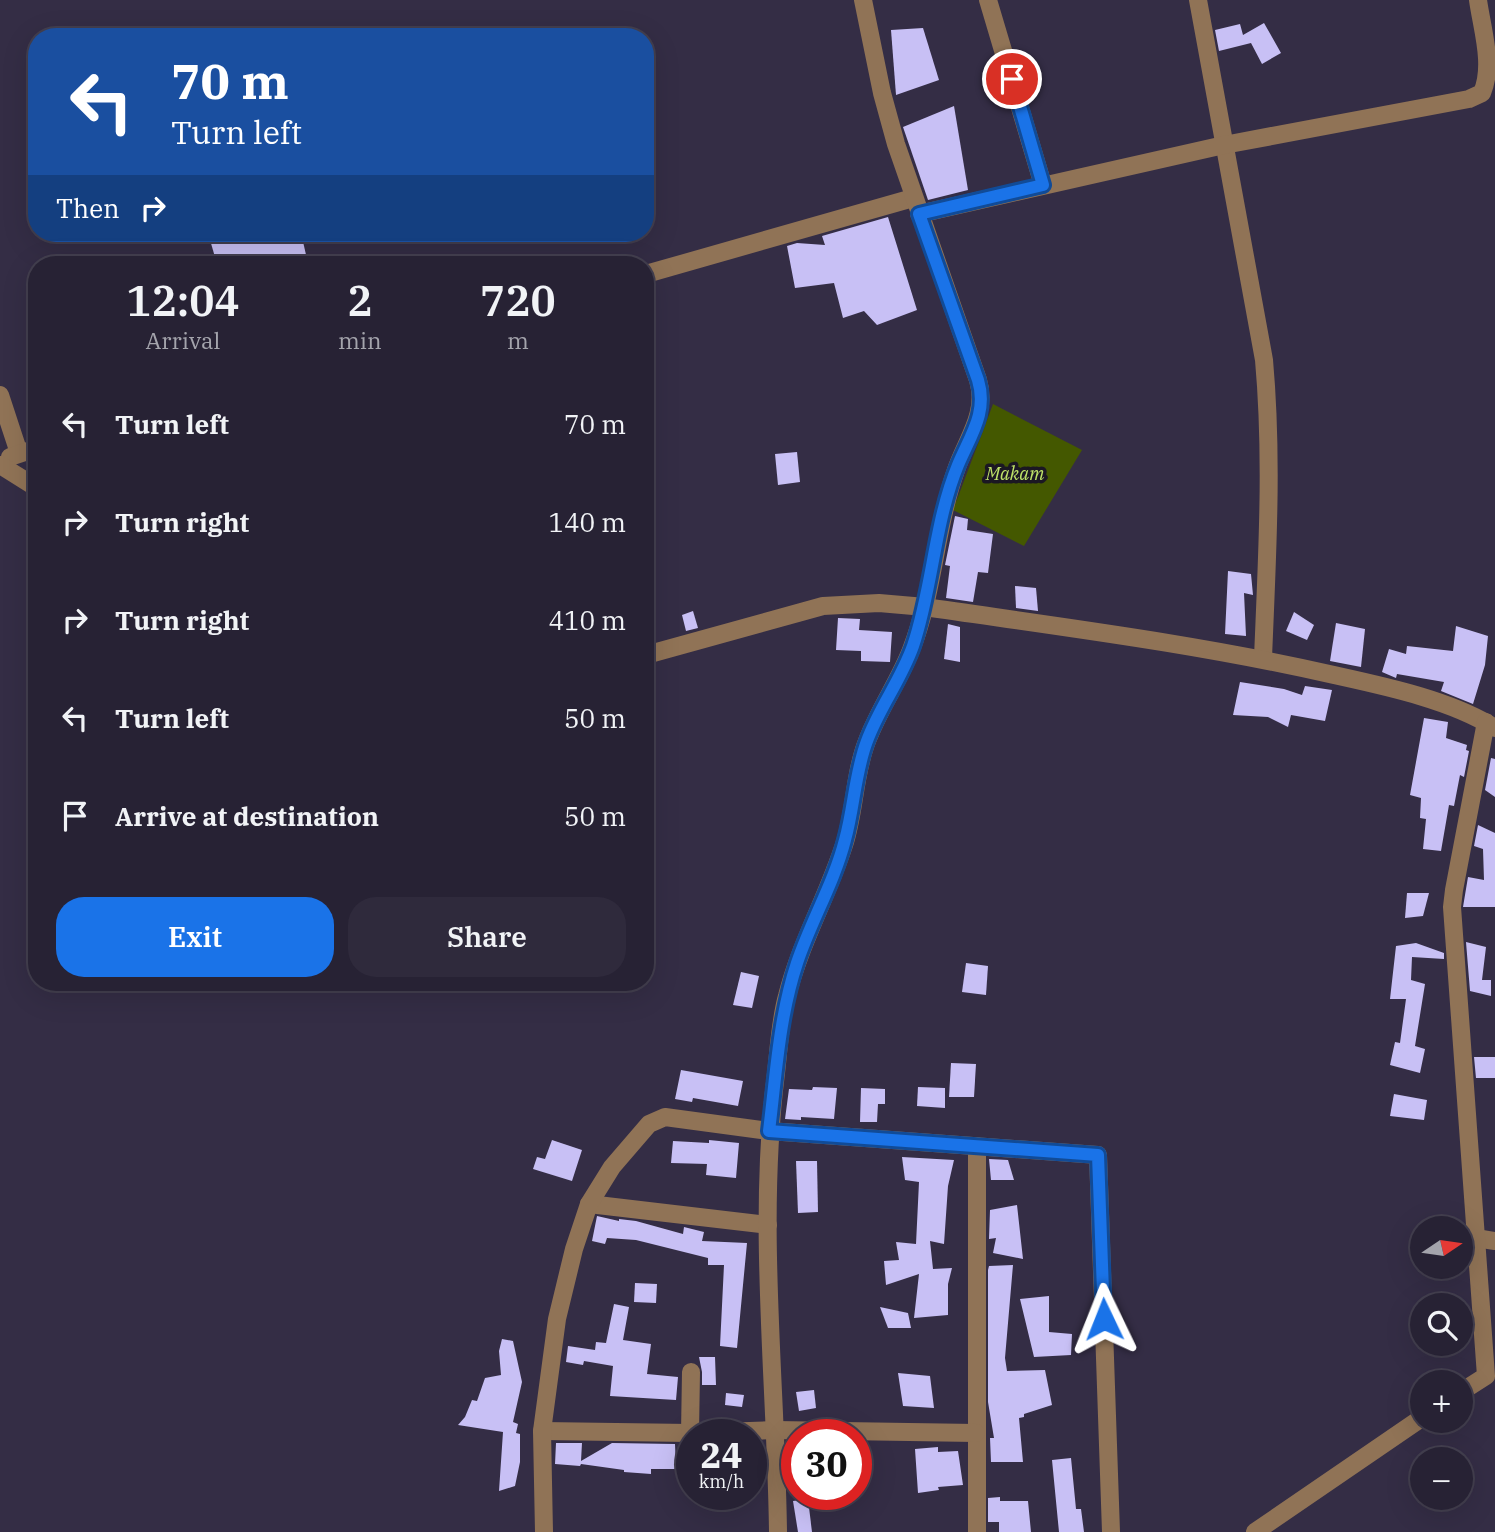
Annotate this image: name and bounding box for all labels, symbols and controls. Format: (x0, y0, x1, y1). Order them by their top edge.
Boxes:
text: 70 m (171, 49, 289, 112)
pin (982, 49, 1042, 109)
icon: left (56, 56, 147, 147)
icon: arrive (993, 60, 1031, 98)
text: Turn left (171, 111, 302, 153)
icon: right (134, 189, 172, 227)
text: Then (56, 191, 120, 225)
text: 12:04 (126, 273, 240, 328)
text: 2 (347, 273, 372, 328)
text: 720 (480, 273, 556, 328)
text: Arrival (146, 325, 220, 355)
text: min (338, 325, 382, 355)
text: m (507, 325, 529, 355)
icon: left (56, 405, 94, 443)
text: Turn left (115, 407, 229, 441)
text: 70 m (564, 407, 626, 441)
park label: Makam (985, 462, 1044, 485)
icon: right (56, 503, 94, 541)
text: Turn right (115, 505, 249, 539)
text: 140 m (548, 505, 626, 539)
icon: right (56, 601, 94, 639)
text: Turn right (115, 603, 249, 637)
text: 410 m (548, 603, 626, 637)
icon: left (56, 699, 94, 737)
text: Turn left (115, 701, 229, 735)
text: 50 m (564, 701, 626, 735)
icon: arrive (56, 797, 94, 835)
text: Arrive at destination (115, 799, 379, 833)
text: 50 m (564, 799, 626, 833)
button: Exit (56, 897, 334, 977)
button: Share (348, 897, 626, 977)
north arrow (1410, 1216, 1474, 1279)
map controls (1410, 1216, 1473, 1510)
position arrow (1067, 1282, 1141, 1356)
button: search (1410, 1293, 1473, 1356)
button: + (1410, 1370, 1473, 1433)
speed limit sign: 30 (781, 1419, 872, 1510)
text: 24 (700, 1432, 743, 1478)
button: − (1410, 1447, 1473, 1510)
text: km/h (699, 1470, 744, 1493)

